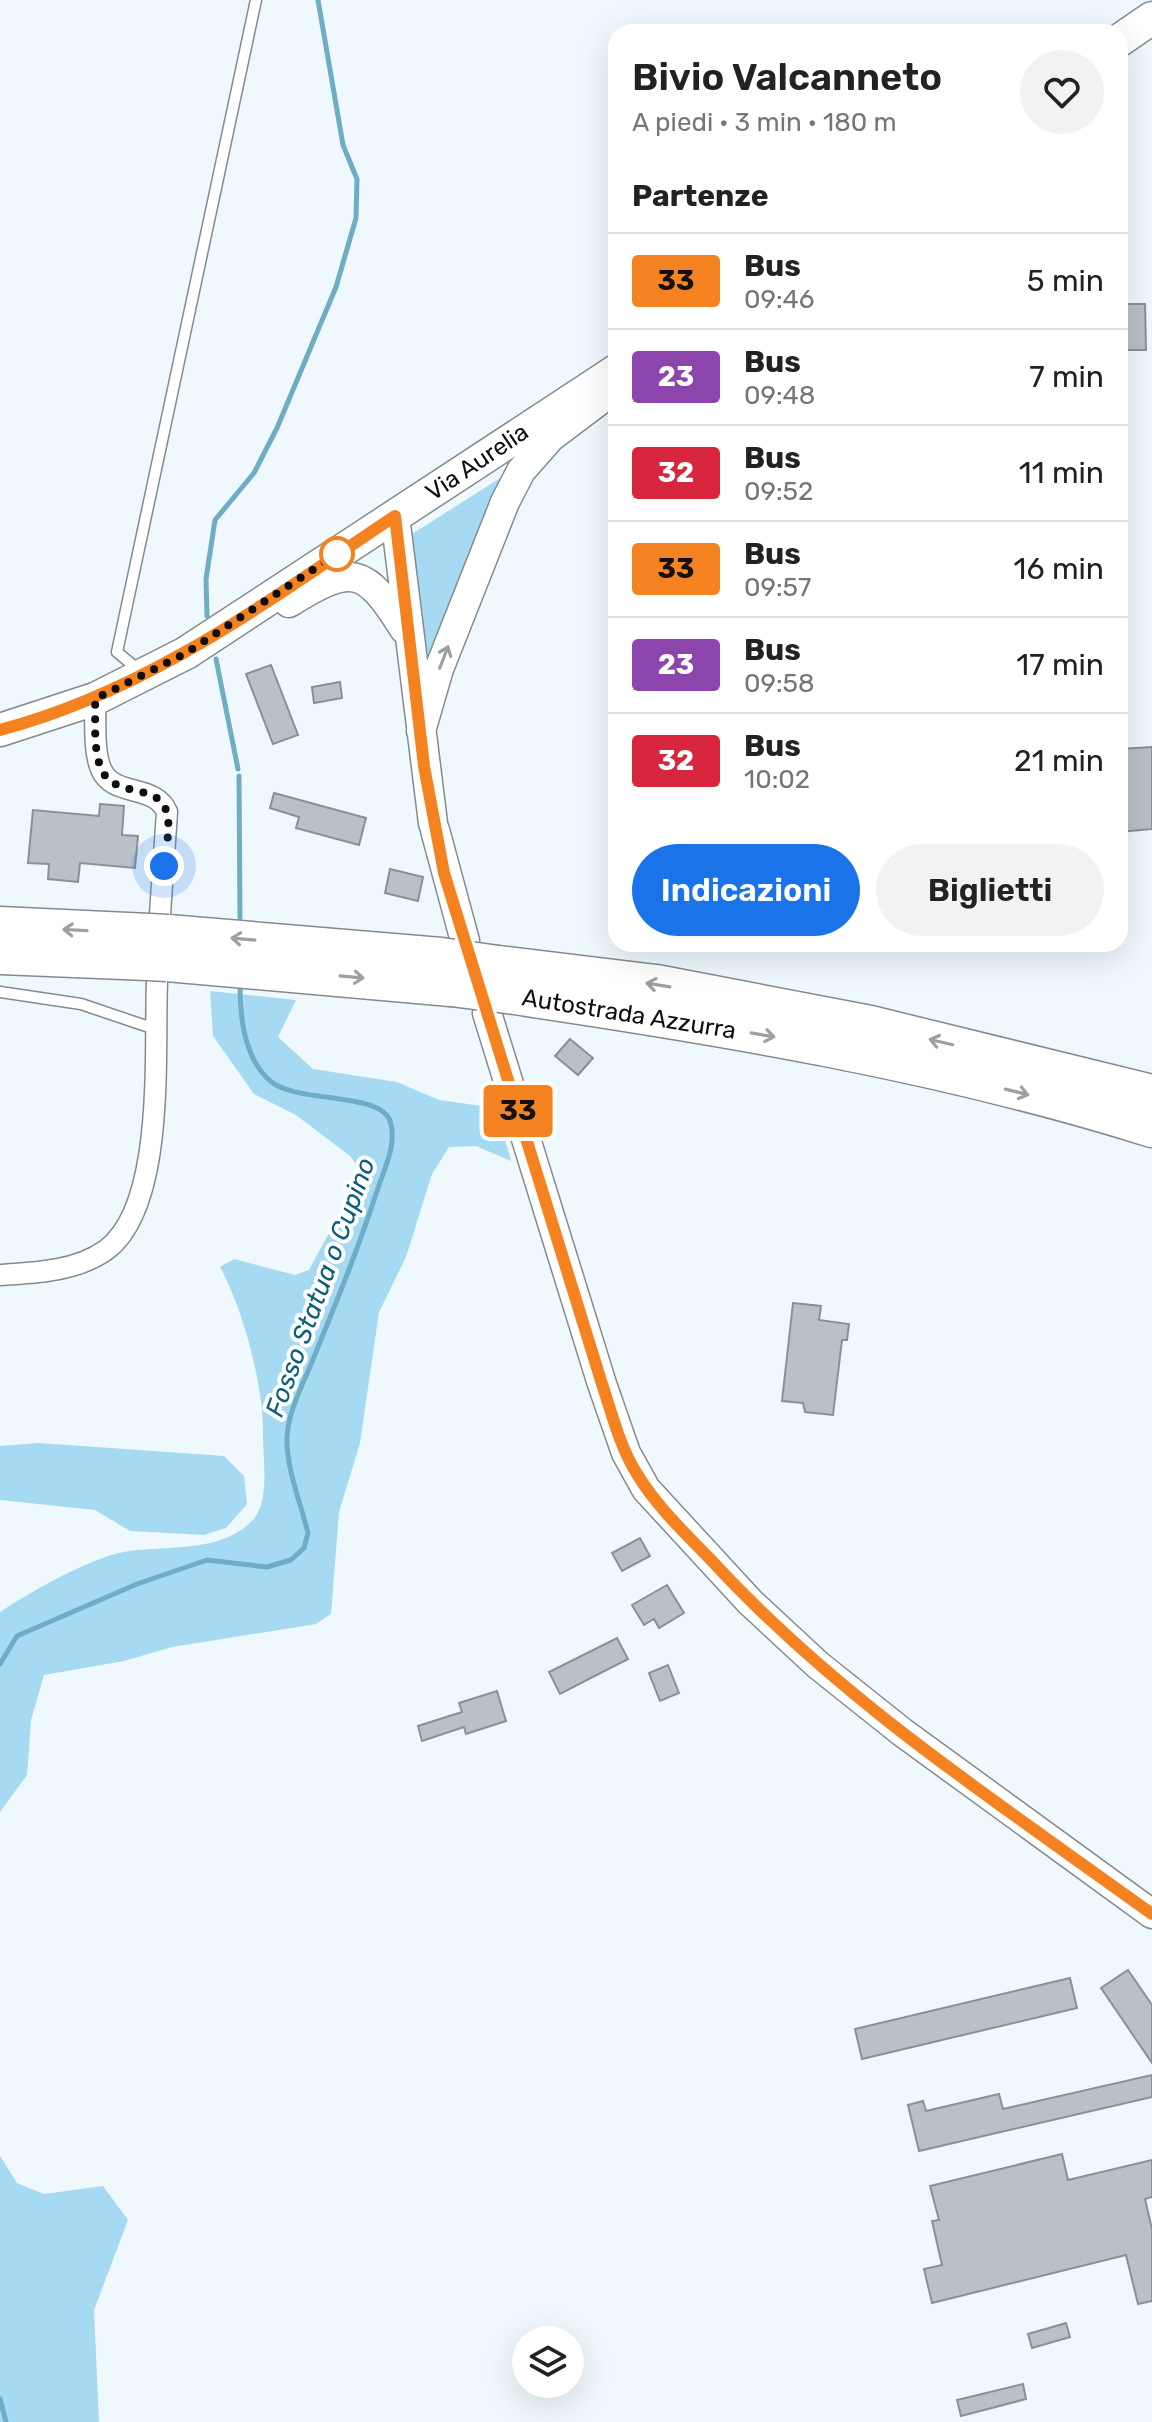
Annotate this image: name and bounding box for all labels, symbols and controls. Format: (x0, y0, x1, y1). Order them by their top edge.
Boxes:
button: heart (1020, 50, 1104, 134)
text: Bivio Valcanneto (632, 54, 942, 100)
text: A piedi · 3 min · 180 m (632, 107, 897, 138)
text: Partenze (632, 178, 769, 214)
text: Bus (744, 248, 801, 284)
text: 5 min (1027, 263, 1104, 299)
text: 33 (658, 264, 694, 297)
text: 09:46 (744, 284, 814, 315)
text: Bus (744, 344, 801, 380)
text: 7 min (1029, 359, 1104, 395)
text: 23 (658, 360, 694, 393)
text: 09:48 (744, 380, 815, 411)
street label: Via Aurelia (420, 418, 534, 506)
text: Bus (744, 440, 801, 476)
text: 11 min (1019, 455, 1104, 491)
text: 32 (658, 456, 694, 489)
text: 09:52 (744, 476, 813, 507)
text: Bus (744, 536, 801, 572)
unlabelled marker (320, 537, 354, 571)
text: 16 min (1014, 551, 1104, 587)
text: 33 (658, 552, 694, 585)
text: 09:57 (744, 572, 811, 603)
text: Bus (744, 632, 801, 668)
one-way arrow (438, 645, 452, 670)
text: 17 min (1016, 647, 1104, 683)
text: 23 (658, 648, 694, 681)
text: 09:58 (744, 668, 815, 699)
text: Bus (744, 728, 801, 764)
text: 21 min (1014, 743, 1104, 779)
text: 32 (658, 744, 694, 777)
text: 10:02 (744, 764, 810, 795)
button: Indicazioni (632, 844, 860, 936)
button: Biglietti (876, 844, 1104, 936)
your location (144, 846, 184, 886)
one-way arrow (62, 922, 89, 937)
one-way arrow (230, 931, 257, 946)
one-way arrow (338, 969, 364, 984)
one-way arrow (646, 977, 671, 992)
street label: Autostrada Azzurra (520, 983, 738, 1045)
one-way arrow (750, 1029, 776, 1044)
one-way arrow (928, 1033, 954, 1048)
line badge: 33 (482, 1085, 554, 1137)
one-way arrow (1004, 1085, 1030, 1100)
text: 33 (500, 1094, 536, 1127)
water label: Fosso Statua o Cupino (259, 1154, 382, 1421)
map controls (512, 2326, 584, 2398)
button: layers (512, 2326, 584, 2398)

